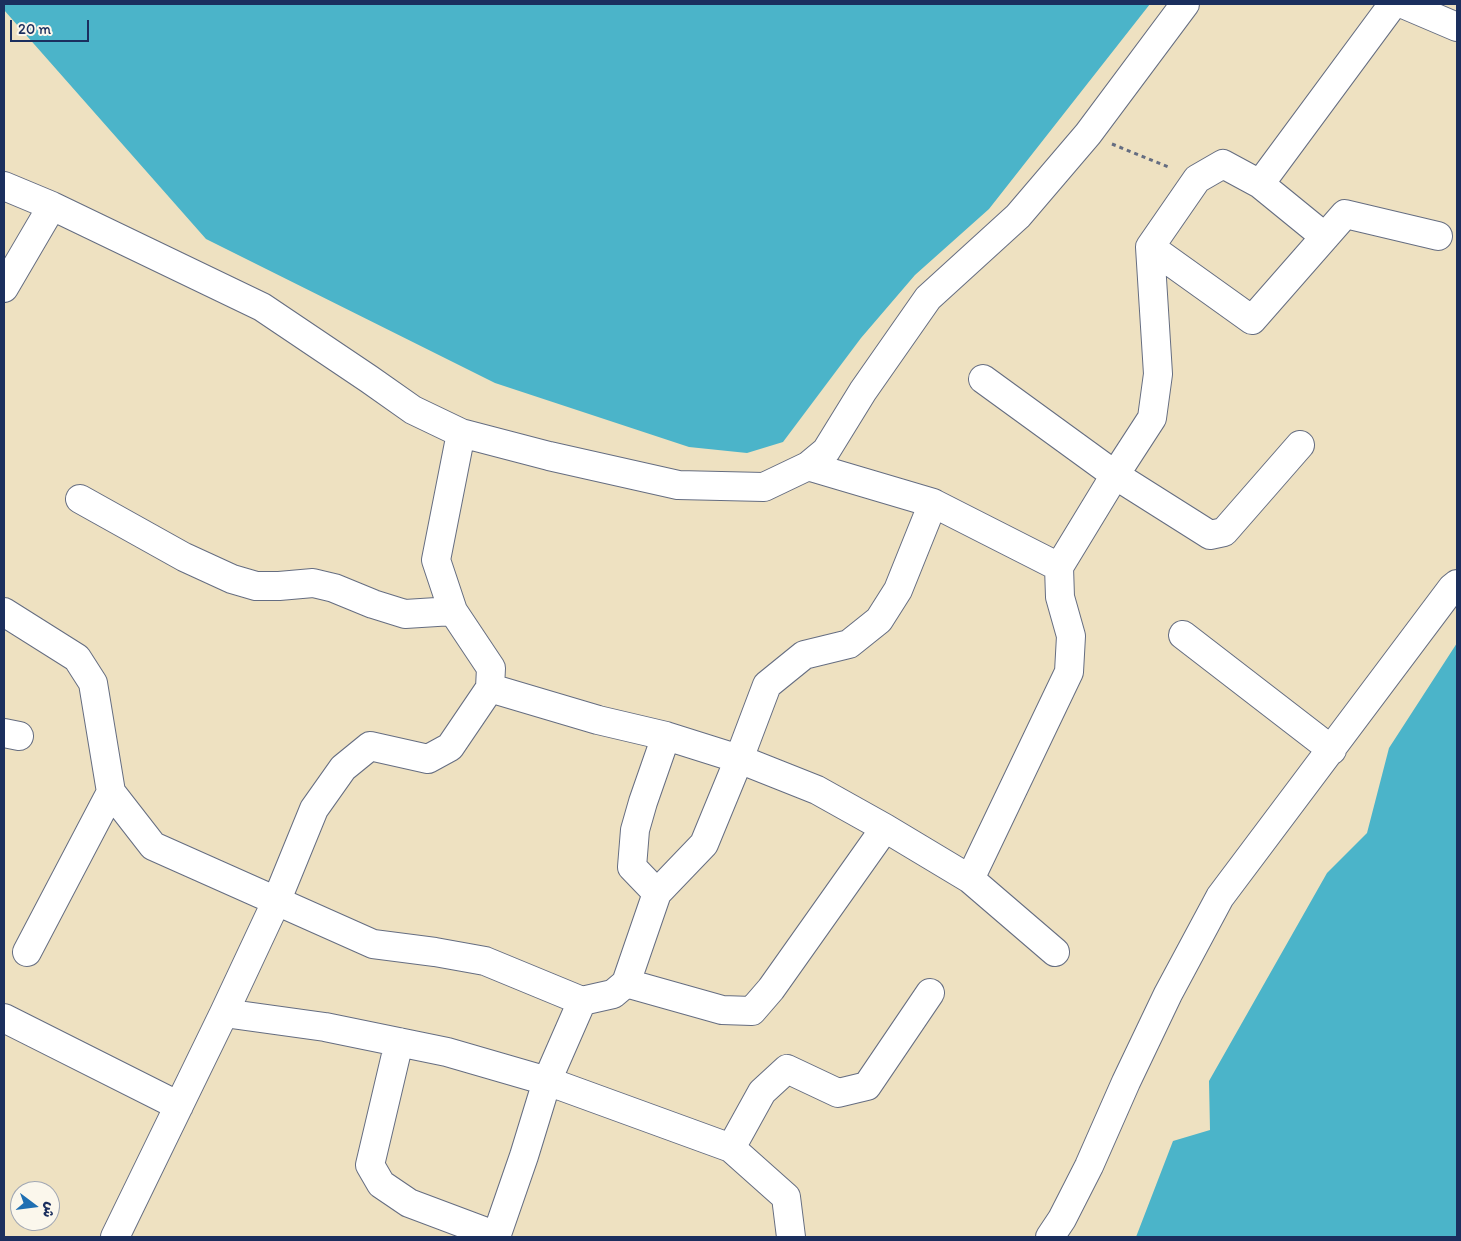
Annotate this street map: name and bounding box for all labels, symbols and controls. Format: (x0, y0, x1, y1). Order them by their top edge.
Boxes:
scale bar (12, 10, 91, 42)
text: 20 m (18, 20, 51, 38)
north arrow (10, 1181, 60, 1231)
text: ش (39, 1200, 59, 1219)

